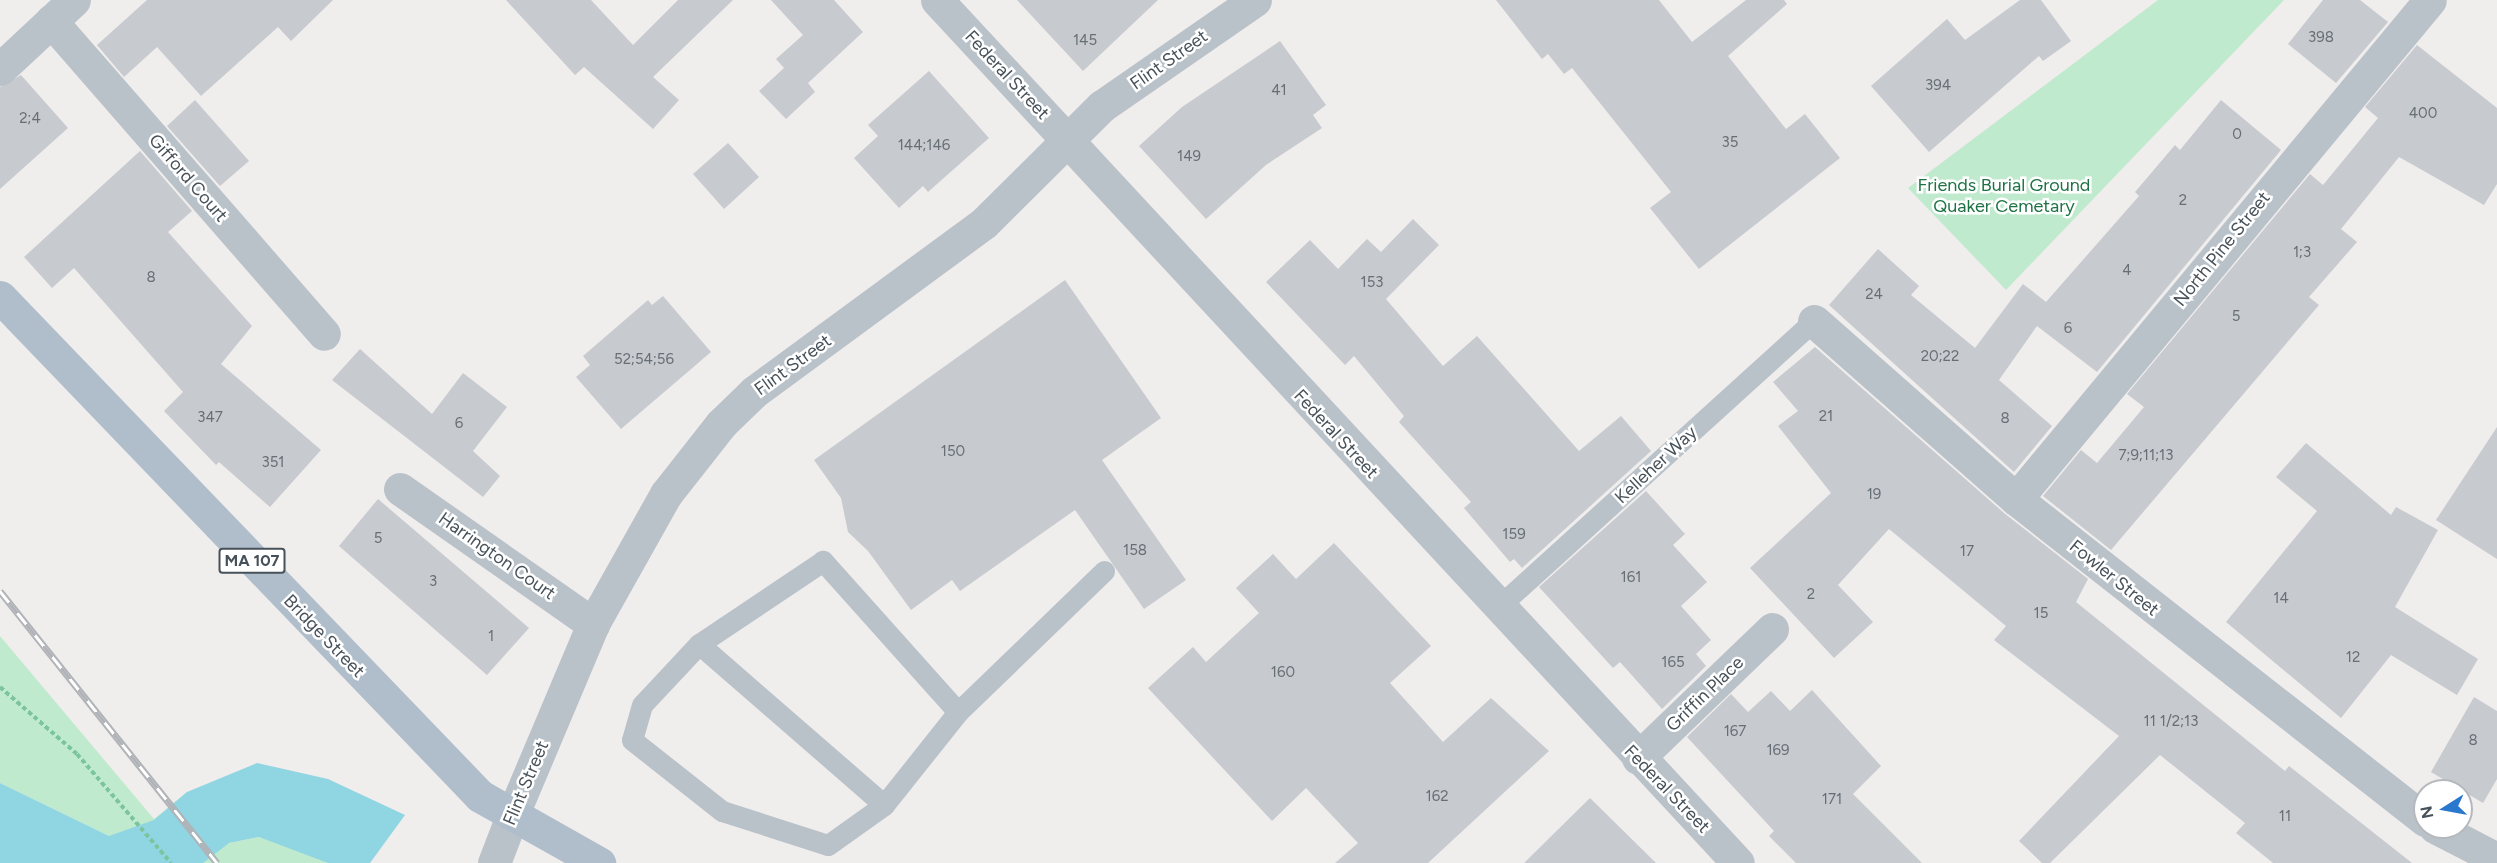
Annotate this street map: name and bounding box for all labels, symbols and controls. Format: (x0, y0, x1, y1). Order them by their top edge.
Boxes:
street label: Flint Street (1126, 25, 1212, 95)
street label: Federal Street (960, 26, 1054, 124)
house number: 398 (2308, 29, 2334, 47)
house number: 145 (1073, 32, 1097, 50)
house number: 394 (1925, 77, 1951, 95)
house number: 41 (1271, 82, 1287, 100)
house number: 400 (2409, 105, 2437, 123)
house number: 2;4 (19, 110, 41, 128)
house number: 0 (2232, 126, 2242, 144)
street label: Gifford Court (144, 130, 232, 226)
house number: 35 (1722, 134, 1738, 152)
house number: 144;146 (898, 137, 950, 155)
house number: 149 (1177, 148, 1201, 166)
park label: Friends Burial Ground Quaker Cemetary (1918, 175, 2090, 218)
street label: North Pine Street (2169, 187, 2275, 311)
house number: 2 (2179, 192, 2187, 210)
house number: 1;3 (2293, 244, 2311, 262)
house number: 4 (2122, 262, 2132, 280)
house number: 8 (146, 269, 156, 287)
house number: 153 (1361, 274, 1383, 292)
house number: 24 (1865, 286, 1883, 304)
house number: 5 (2232, 308, 2240, 326)
house number: 6 (2064, 320, 2072, 338)
street label: Flint Street (750, 330, 836, 400)
house number: 20;22 (1921, 348, 1959, 366)
house number: 52;54;56 (614, 351, 674, 369)
street label: Federal Street (1289, 385, 1383, 483)
house number: 21 (1819, 408, 1833, 426)
house number: 347 (197, 409, 223, 427)
house number: 8 (2000, 410, 2010, 428)
house number: 6 (455, 415, 463, 433)
street label: Kelleher Way (1611, 422, 1701, 508)
house number: 150 (941, 443, 965, 461)
house number: 7;9;11;13 (2119, 447, 2173, 465)
house number: 351 (262, 454, 284, 472)
house number: 19 (1867, 486, 1881, 504)
street label: Harrington Court (434, 508, 560, 604)
house number: 159 (1502, 526, 1526, 544)
house number: 5 (374, 530, 382, 548)
street label: Fowler Street (2065, 535, 2163, 621)
house number: 158 (1123, 542, 1147, 560)
house number: 17 (1960, 543, 1974, 561)
road number: MA 107 (218, 548, 286, 574)
house number: 161 (1621, 569, 1641, 587)
house number: 3 (429, 573, 437, 591)
house number: 2 (1807, 586, 1815, 604)
street label: Bridge Street (279, 590, 369, 682)
house number: 14 (2273, 590, 2289, 608)
house number: 15 (2034, 605, 2048, 623)
house number: 1 (488, 628, 494, 646)
house number: 12 (2346, 649, 2360, 667)
street label: Griffin Place (1662, 652, 1748, 736)
house number: 165 (1661, 654, 1685, 672)
house number: 160 (1271, 664, 1295, 682)
house number: 11 1/2;13 (2144, 713, 2198, 731)
house number: 167 (1724, 723, 1746, 741)
house number: 8 (2468, 732, 2478, 750)
street label: Flint Street (499, 738, 553, 828)
street label: Federal Street (1620, 741, 1714, 837)
house number: 169 (1766, 742, 1790, 760)
north arrow (2413, 779, 2473, 839)
house number: 162 (1425, 788, 1449, 806)
house number: 171 (1822, 791, 1842, 809)
text: N (2416, 804, 2437, 820)
house number: 11 (2279, 808, 2291, 826)

